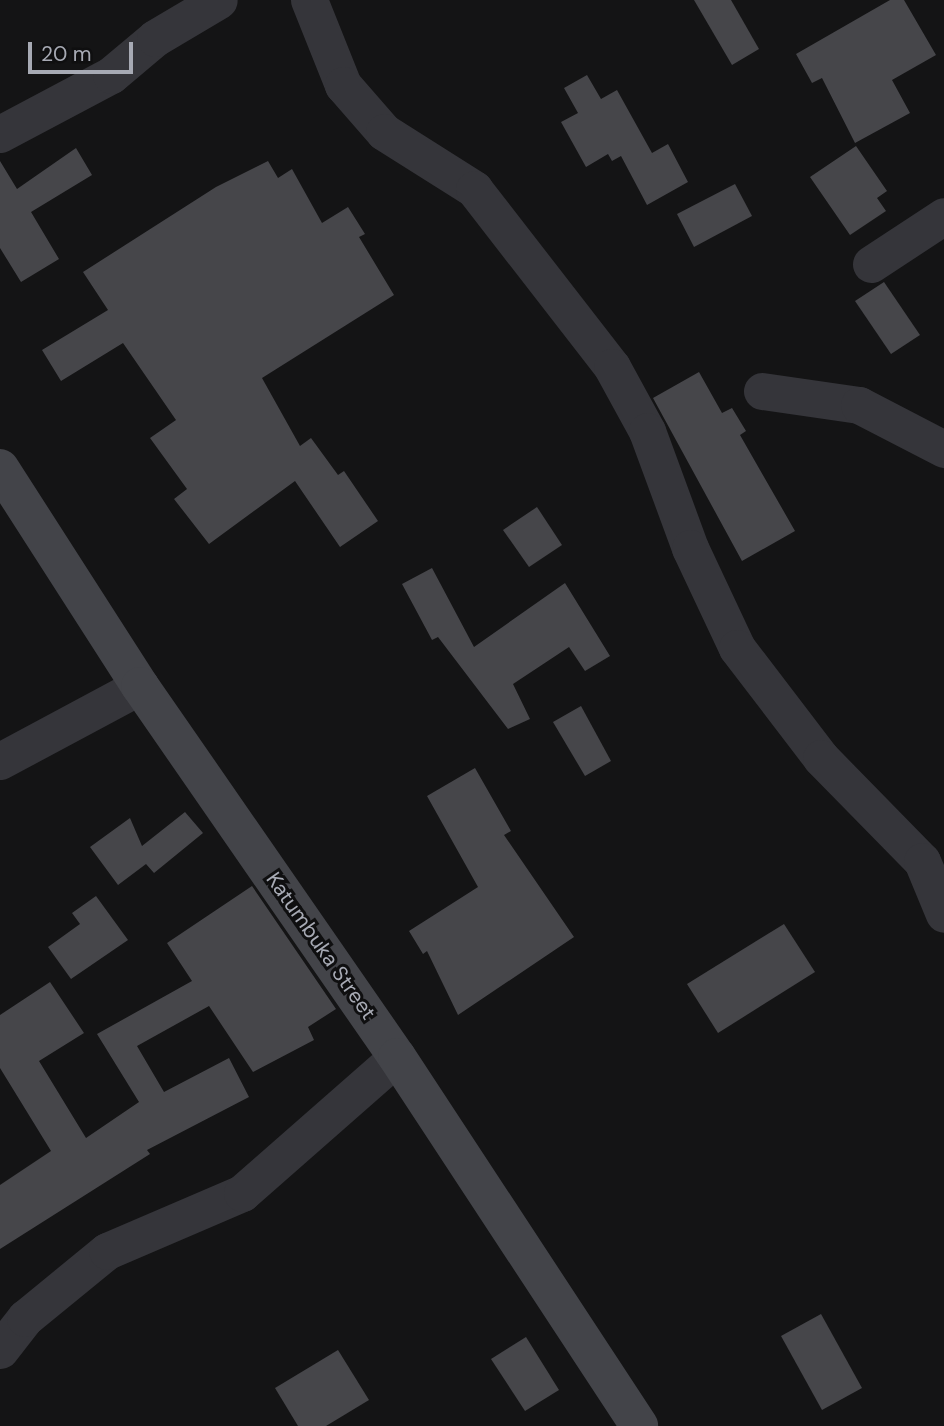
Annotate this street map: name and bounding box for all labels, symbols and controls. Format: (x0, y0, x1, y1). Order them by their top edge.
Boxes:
scale bar (32, 28, 136, 72)
text: 20 m (41, 40, 92, 68)
street label: Katumbuka Street (261, 867, 381, 1025)

